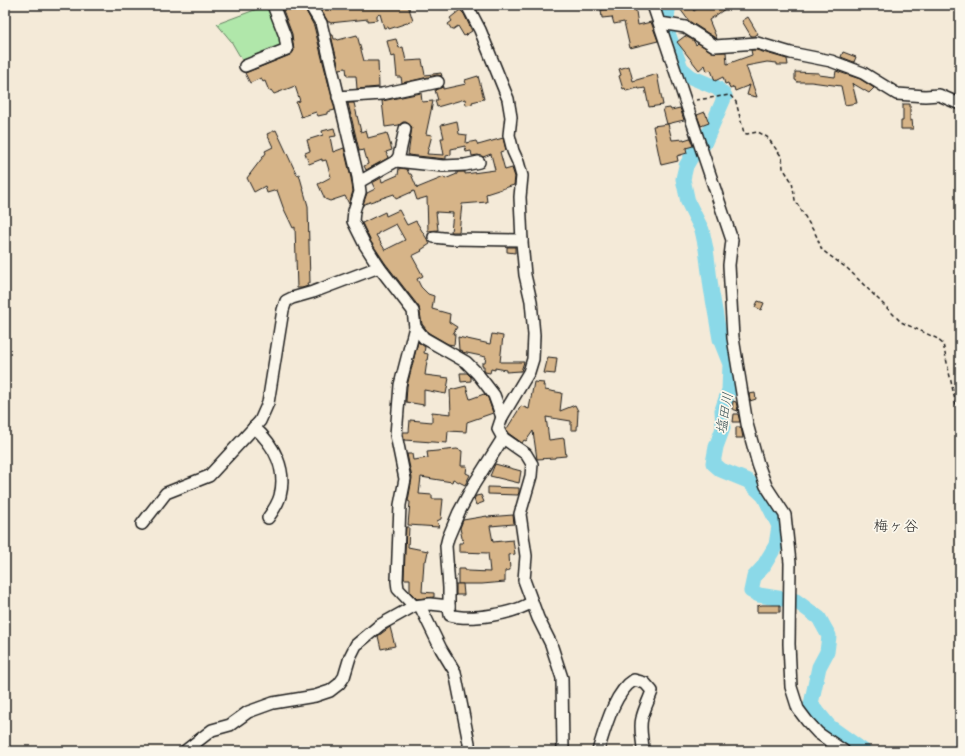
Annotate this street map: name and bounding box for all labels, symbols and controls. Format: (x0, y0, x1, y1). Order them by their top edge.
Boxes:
water label: 塩田川 (711, 391, 739, 436)
district label: 梅ヶ谷 (873, 516, 919, 538)

